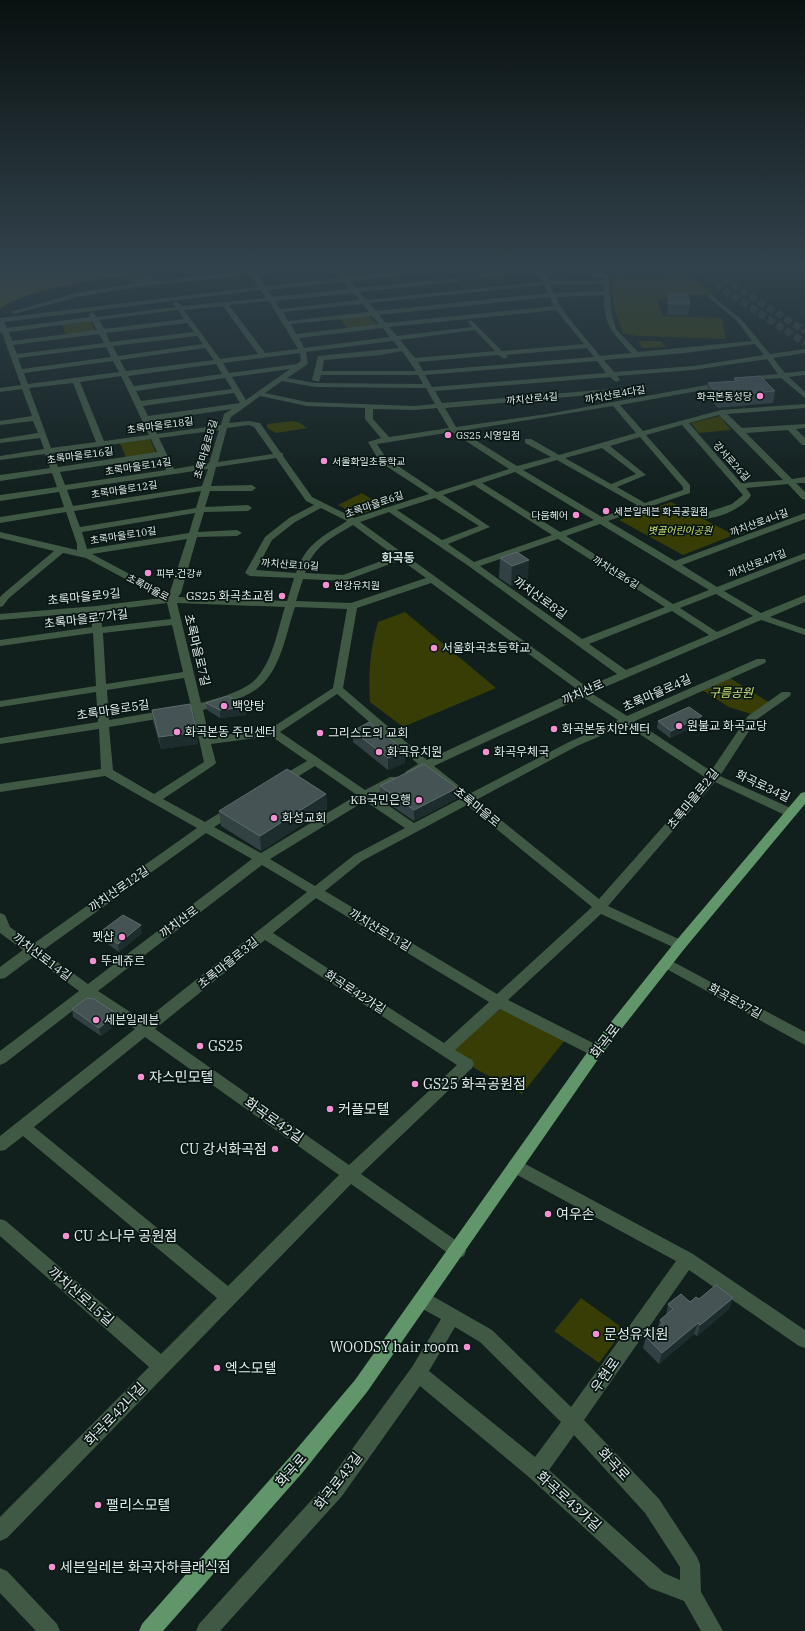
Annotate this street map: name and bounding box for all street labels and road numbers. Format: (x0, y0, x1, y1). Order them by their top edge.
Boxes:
street label: 까치산로4다길 (584, 383, 646, 406)
street label: 까치산로4길 (506, 390, 559, 407)
street label: 초록마을로18길 (126, 414, 194, 437)
street label: 초록마을로8길 (191, 418, 220, 480)
street label: 강서로26길 (710, 439, 753, 484)
street label: 초록마을로16길 (46, 444, 114, 467)
street label: 초록마을로14길 (104, 455, 172, 478)
street label: 초록마을로12길 (90, 478, 158, 501)
street label: 초록마을로6길 (343, 488, 405, 521)
street label: 까치산로4나길 (728, 506, 790, 539)
street label: 초록마을로10길 (89, 524, 157, 547)
street label: 까치산로4가길 (726, 546, 788, 581)
street label: 까치산로6길 (590, 553, 641, 592)
street label: 까치산로10길 (261, 556, 319, 573)
street label: 초록마을로 (124, 571, 171, 604)
street label: 까치산로8길 (511, 573, 570, 622)
street label: 초록마을로9길 (47, 585, 121, 608)
street label: 초록마을로7가길 (43, 606, 129, 631)
street label: 초록마을로7길 (181, 612, 214, 687)
street label: 초록마을로4길 (620, 671, 693, 714)
street label: 까치산로 (560, 676, 606, 707)
street label: 초록마을로5길 (75, 696, 150, 723)
street label: 초록마을로2길 (664, 765, 722, 832)
street label: 화곡로34길 (734, 766, 793, 805)
street label: 초록마을로 (451, 783, 503, 830)
street label: 까치산로12길 (86, 862, 152, 915)
street label: 까치산로 (157, 902, 201, 941)
street label: 까치산로11길 (347, 905, 414, 954)
street label: 까치산로14길 (10, 930, 75, 984)
street label: 초록마을로3길 (194, 934, 261, 992)
street label: 화곡로42가길 (322, 966, 389, 1017)
street label: 화곡로37길 (706, 980, 764, 1021)
street label: 화곡로 (586, 1020, 624, 1062)
street label: 화곡로42길 (241, 1093, 307, 1147)
street label: 까치산로15길 (44, 1263, 118, 1329)
street label: 우현로 (587, 1354, 624, 1396)
street label: 화곡로42나길 (80, 1379, 150, 1449)
street label: 화곡로 (594, 1444, 634, 1484)
street label: 화곡로 (272, 1449, 311, 1490)
street label: 화곡로43길 (310, 1449, 366, 1513)
street label: 화곡로43가길 (533, 1467, 605, 1535)

